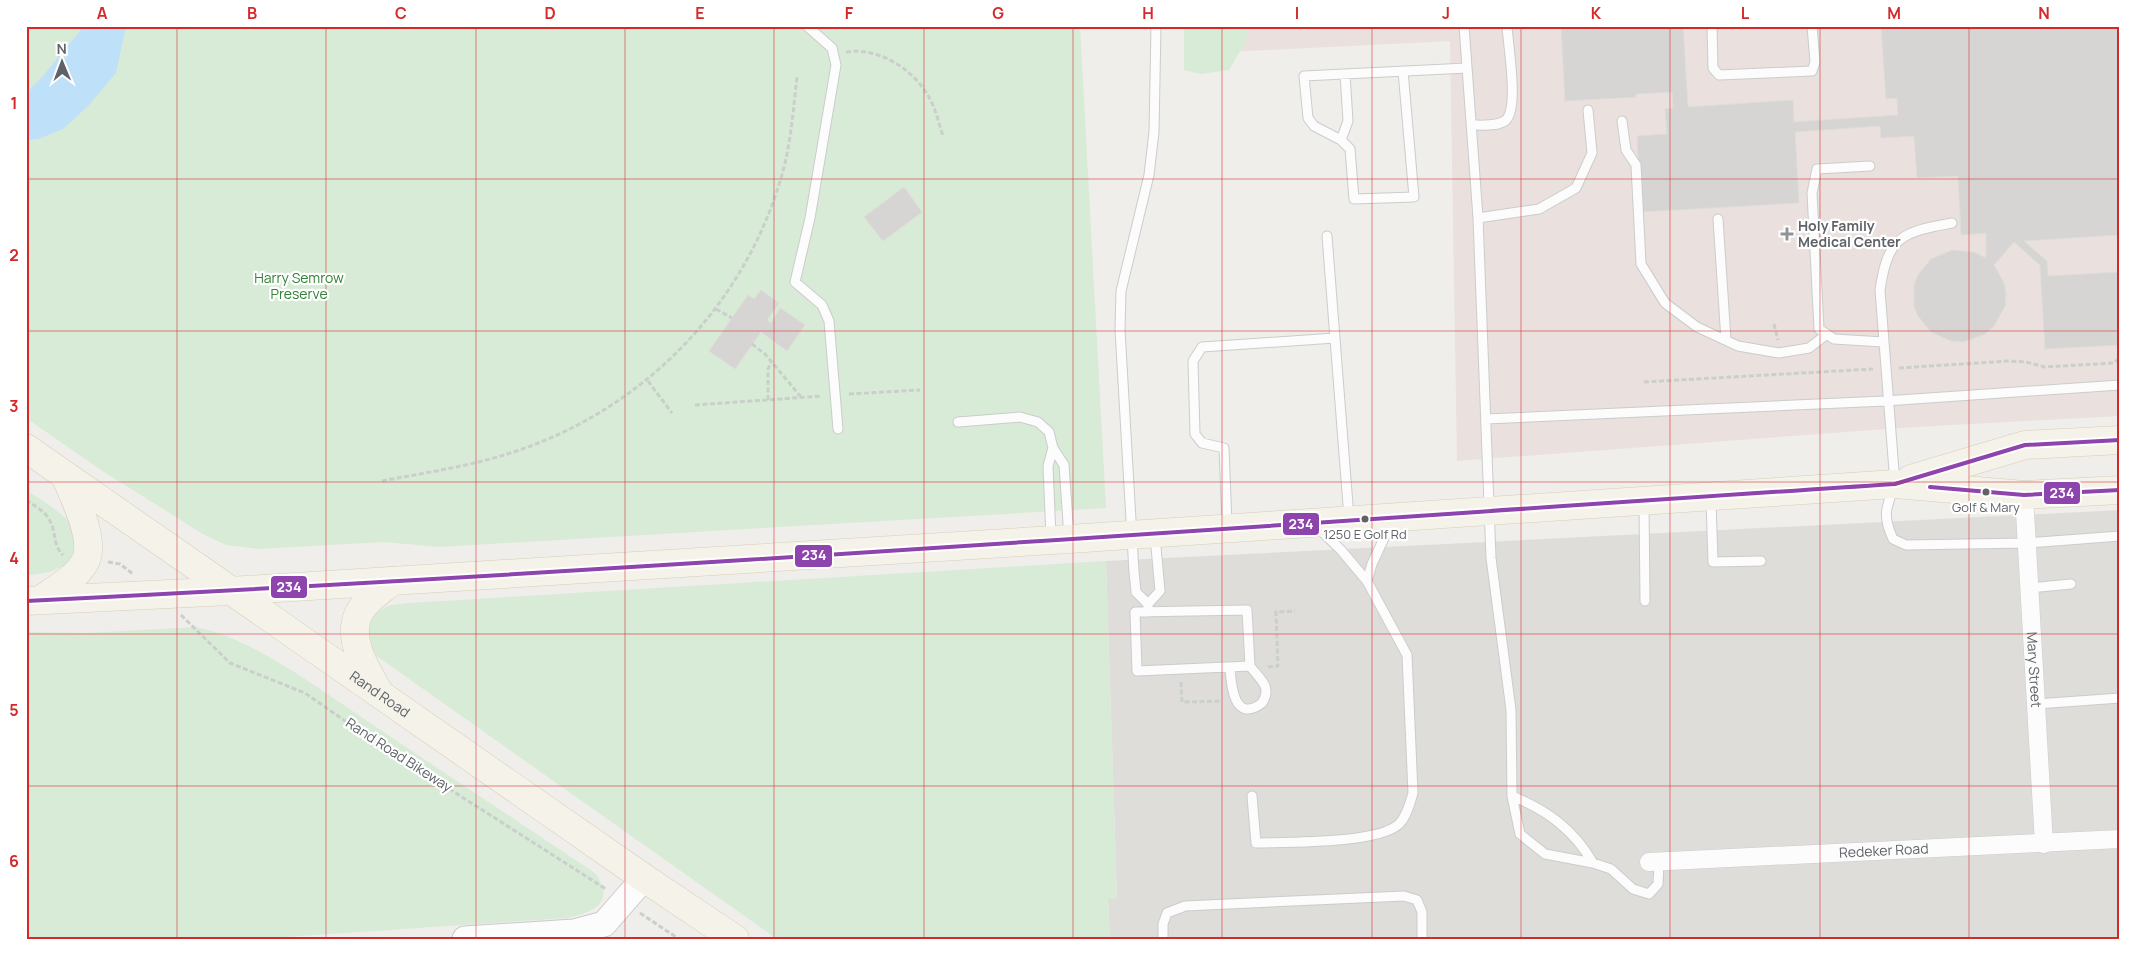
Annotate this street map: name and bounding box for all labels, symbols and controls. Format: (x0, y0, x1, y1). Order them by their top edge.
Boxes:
text: A (97, 2, 108, 24)
text: B (247, 2, 257, 24)
text: C (395, 2, 407, 24)
text: D (544, 2, 556, 24)
text: E (695, 2, 705, 24)
text: F (845, 2, 854, 24)
text: G (992, 2, 1004, 24)
text: H (1142, 2, 1154, 24)
text: I (1295, 2, 1299, 24)
text: J (1442, 2, 1450, 24)
text: K (1591, 2, 1602, 24)
text: L (1741, 2, 1750, 24)
text: M (1887, 2, 1901, 24)
text: N (2038, 2, 2050, 24)
north arrow (38, 38, 88, 88)
text: N (57, 39, 67, 58)
text: 1 (10, 92, 18, 114)
place label: Holy Family Medical Center (1798, 216, 1901, 251)
marker: Holy Family Medical Center (1780, 227, 1794, 241)
text: 2 (9, 244, 19, 266)
park label: Harry Semrow Preserve (254, 268, 344, 303)
text: 3 (9, 395, 19, 417)
line badge: 234 (2043, 481, 2081, 505)
text: 234 (2050, 483, 2075, 502)
marker: Golf & Mary (1981, 487, 1991, 497)
place label: Golf & Mary (1952, 498, 2020, 516)
line badge: 234 (1282, 512, 1320, 536)
text: 234 (1289, 514, 1314, 533)
marker: 1250 E Golf Rd (1360, 514, 1370, 524)
place label: 1250 E Golf Rd (1323, 525, 1407, 543)
line badge: 234 (794, 544, 833, 568)
text: 234 (802, 545, 827, 564)
text: 4 (9, 547, 19, 569)
line badge: 234 (270, 575, 308, 599)
text: 234 (277, 577, 302, 596)
street label: Mary Street (2023, 631, 2046, 709)
street label: Rand Road (346, 666, 414, 721)
text: 5 (9, 699, 19, 721)
street label: Rand Road Bikeway (342, 713, 457, 797)
street label: Redeker Road (1839, 838, 1929, 862)
text: 6 (9, 850, 19, 872)

